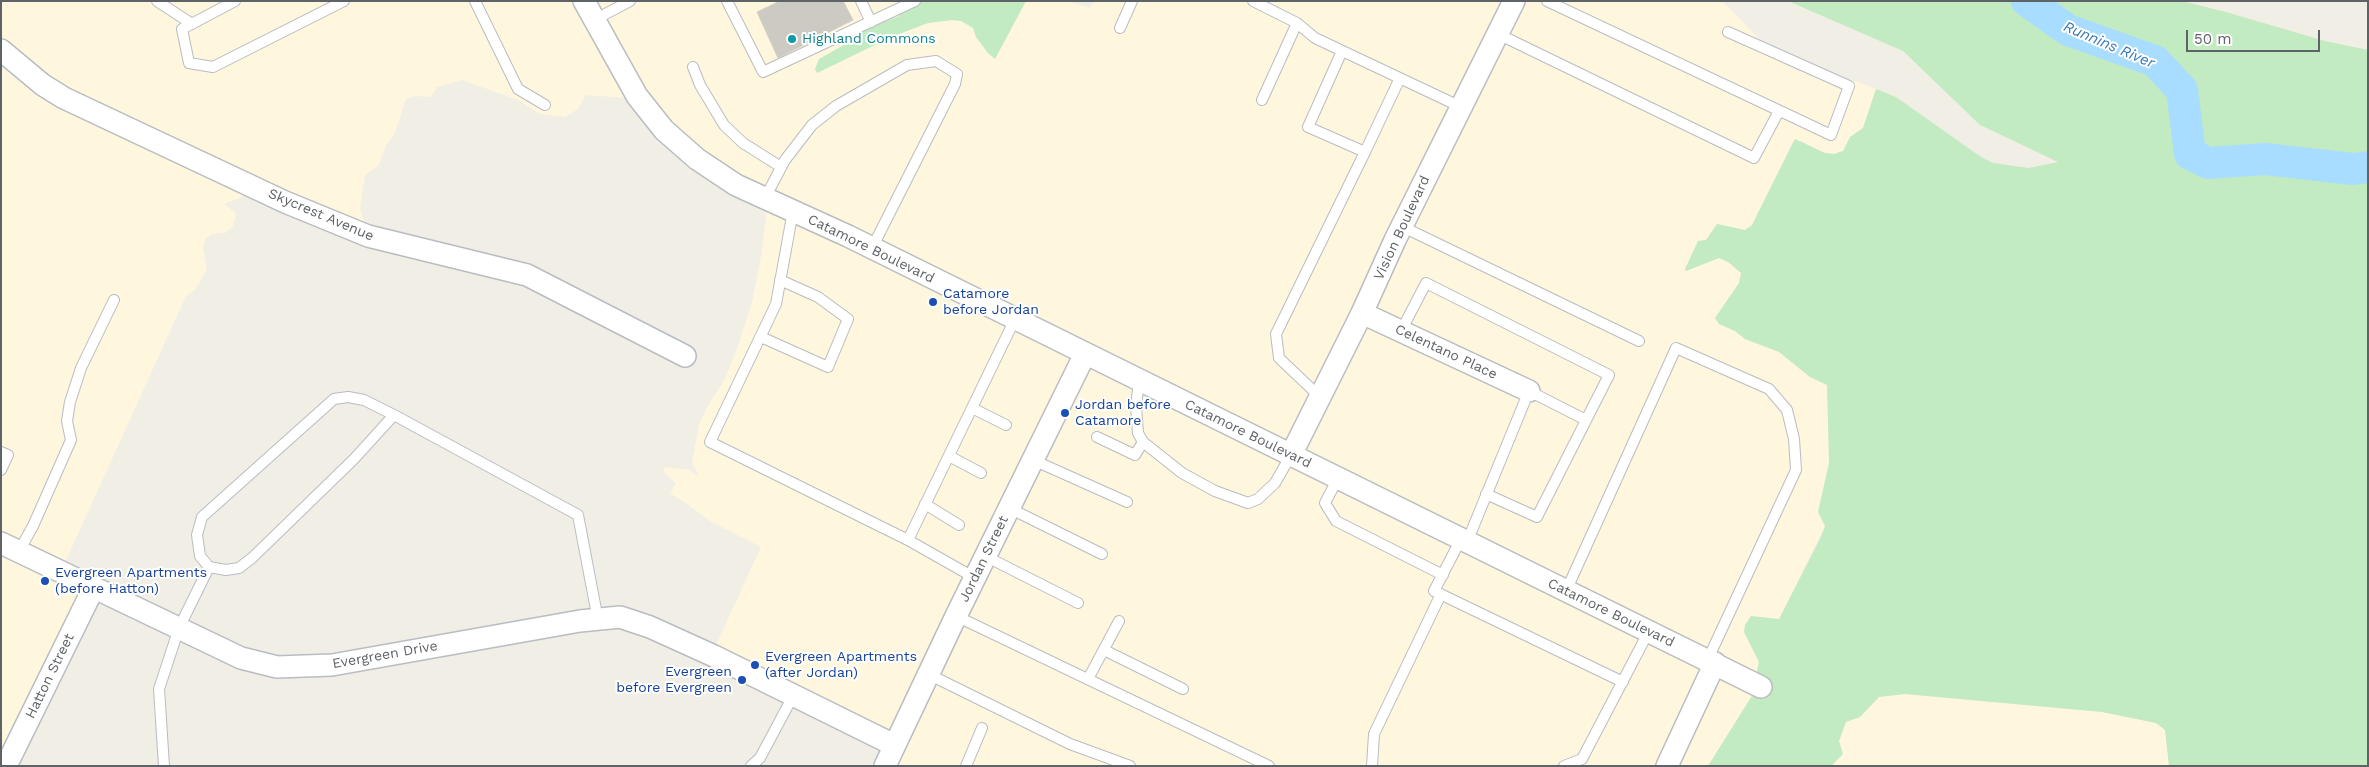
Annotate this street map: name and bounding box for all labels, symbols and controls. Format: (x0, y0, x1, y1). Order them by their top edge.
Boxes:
water label: Runnins River (2061, 18, 2157, 72)
scale bar (2189, 20, 2323, 52)
text: 50 m (2194, 30, 2231, 48)
place label: Highland Commons (802, 31, 936, 47)
marker: Highland Commons (786, 33, 798, 45)
street label: Vision Boulevard (1370, 173, 1434, 283)
street label: Skycrest Avenue (266, 185, 376, 245)
street label: Catamore Boulevard (805, 211, 937, 287)
place label: Catamore before Jordan (943, 286, 1039, 318)
marker: Catamore before Jordan (927, 296, 939, 308)
street label: Celentano Place (1392, 321, 1500, 383)
street label: Catamore Boulevard (1182, 396, 1314, 472)
place label: Jordan before Catamore (1075, 397, 1171, 430)
marker: Jordan before Catamore (1059, 407, 1071, 419)
street label: Jordan Street (956, 513, 1012, 605)
place label: Evergreen Apartments (before Hatton) (55, 565, 207, 598)
marker: Evergreen Apartments (before Hatton) (39, 575, 51, 587)
street label: Catamore Boulevard (1545, 575, 1677, 651)
street label: Hatton Street (22, 631, 78, 721)
street label: Evergreen Drive (331, 637, 439, 673)
place label: Evergreen Apartments (after Jordan) (765, 649, 917, 682)
marker: Evergreen Apartments (after Jordan) (749, 659, 761, 671)
place label: Evergreen before Evergreen (616, 664, 732, 696)
marker: Evergreen before Evergreen (736, 674, 748, 686)

